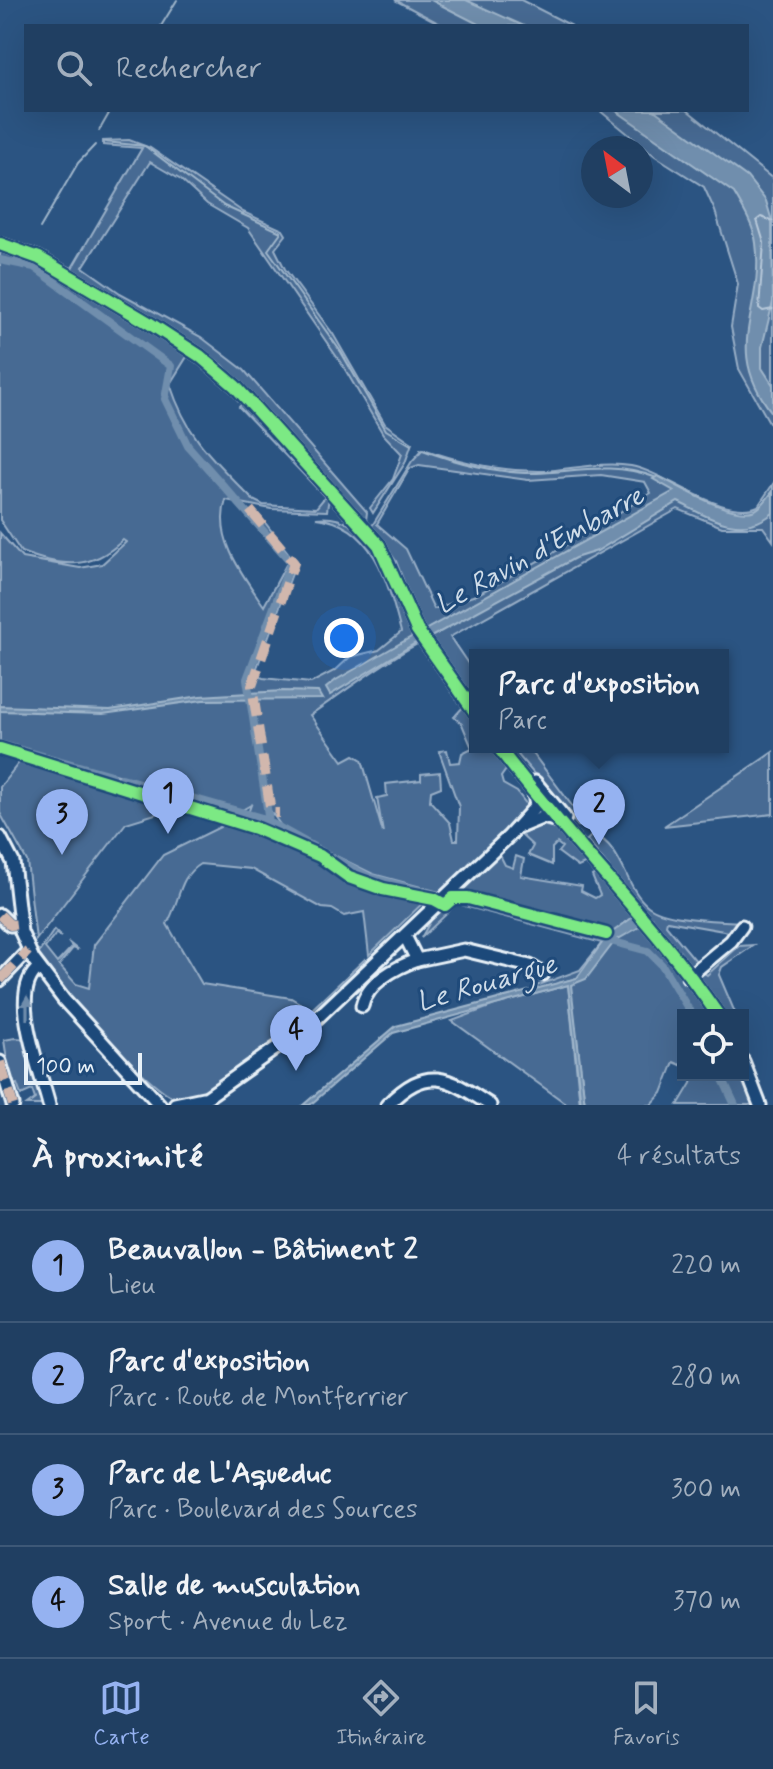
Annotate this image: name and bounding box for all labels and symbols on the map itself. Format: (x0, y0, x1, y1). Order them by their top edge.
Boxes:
north arrow (581, 136, 653, 208)
water label: Le Ravin d'Embarre (429, 478, 652, 624)
your location (324, 618, 364, 658)
pin: 1 (142, 768, 194, 834)
pin: 2 (573, 779, 625, 845)
pin: 3 (36, 789, 88, 855)
water label: Le Rouargue (413, 946, 563, 1025)
one-way arrow (21, 995, 33, 1020)
pin: 4 (270, 1005, 322, 1071)
scale bar (24, 1049, 142, 1085)

